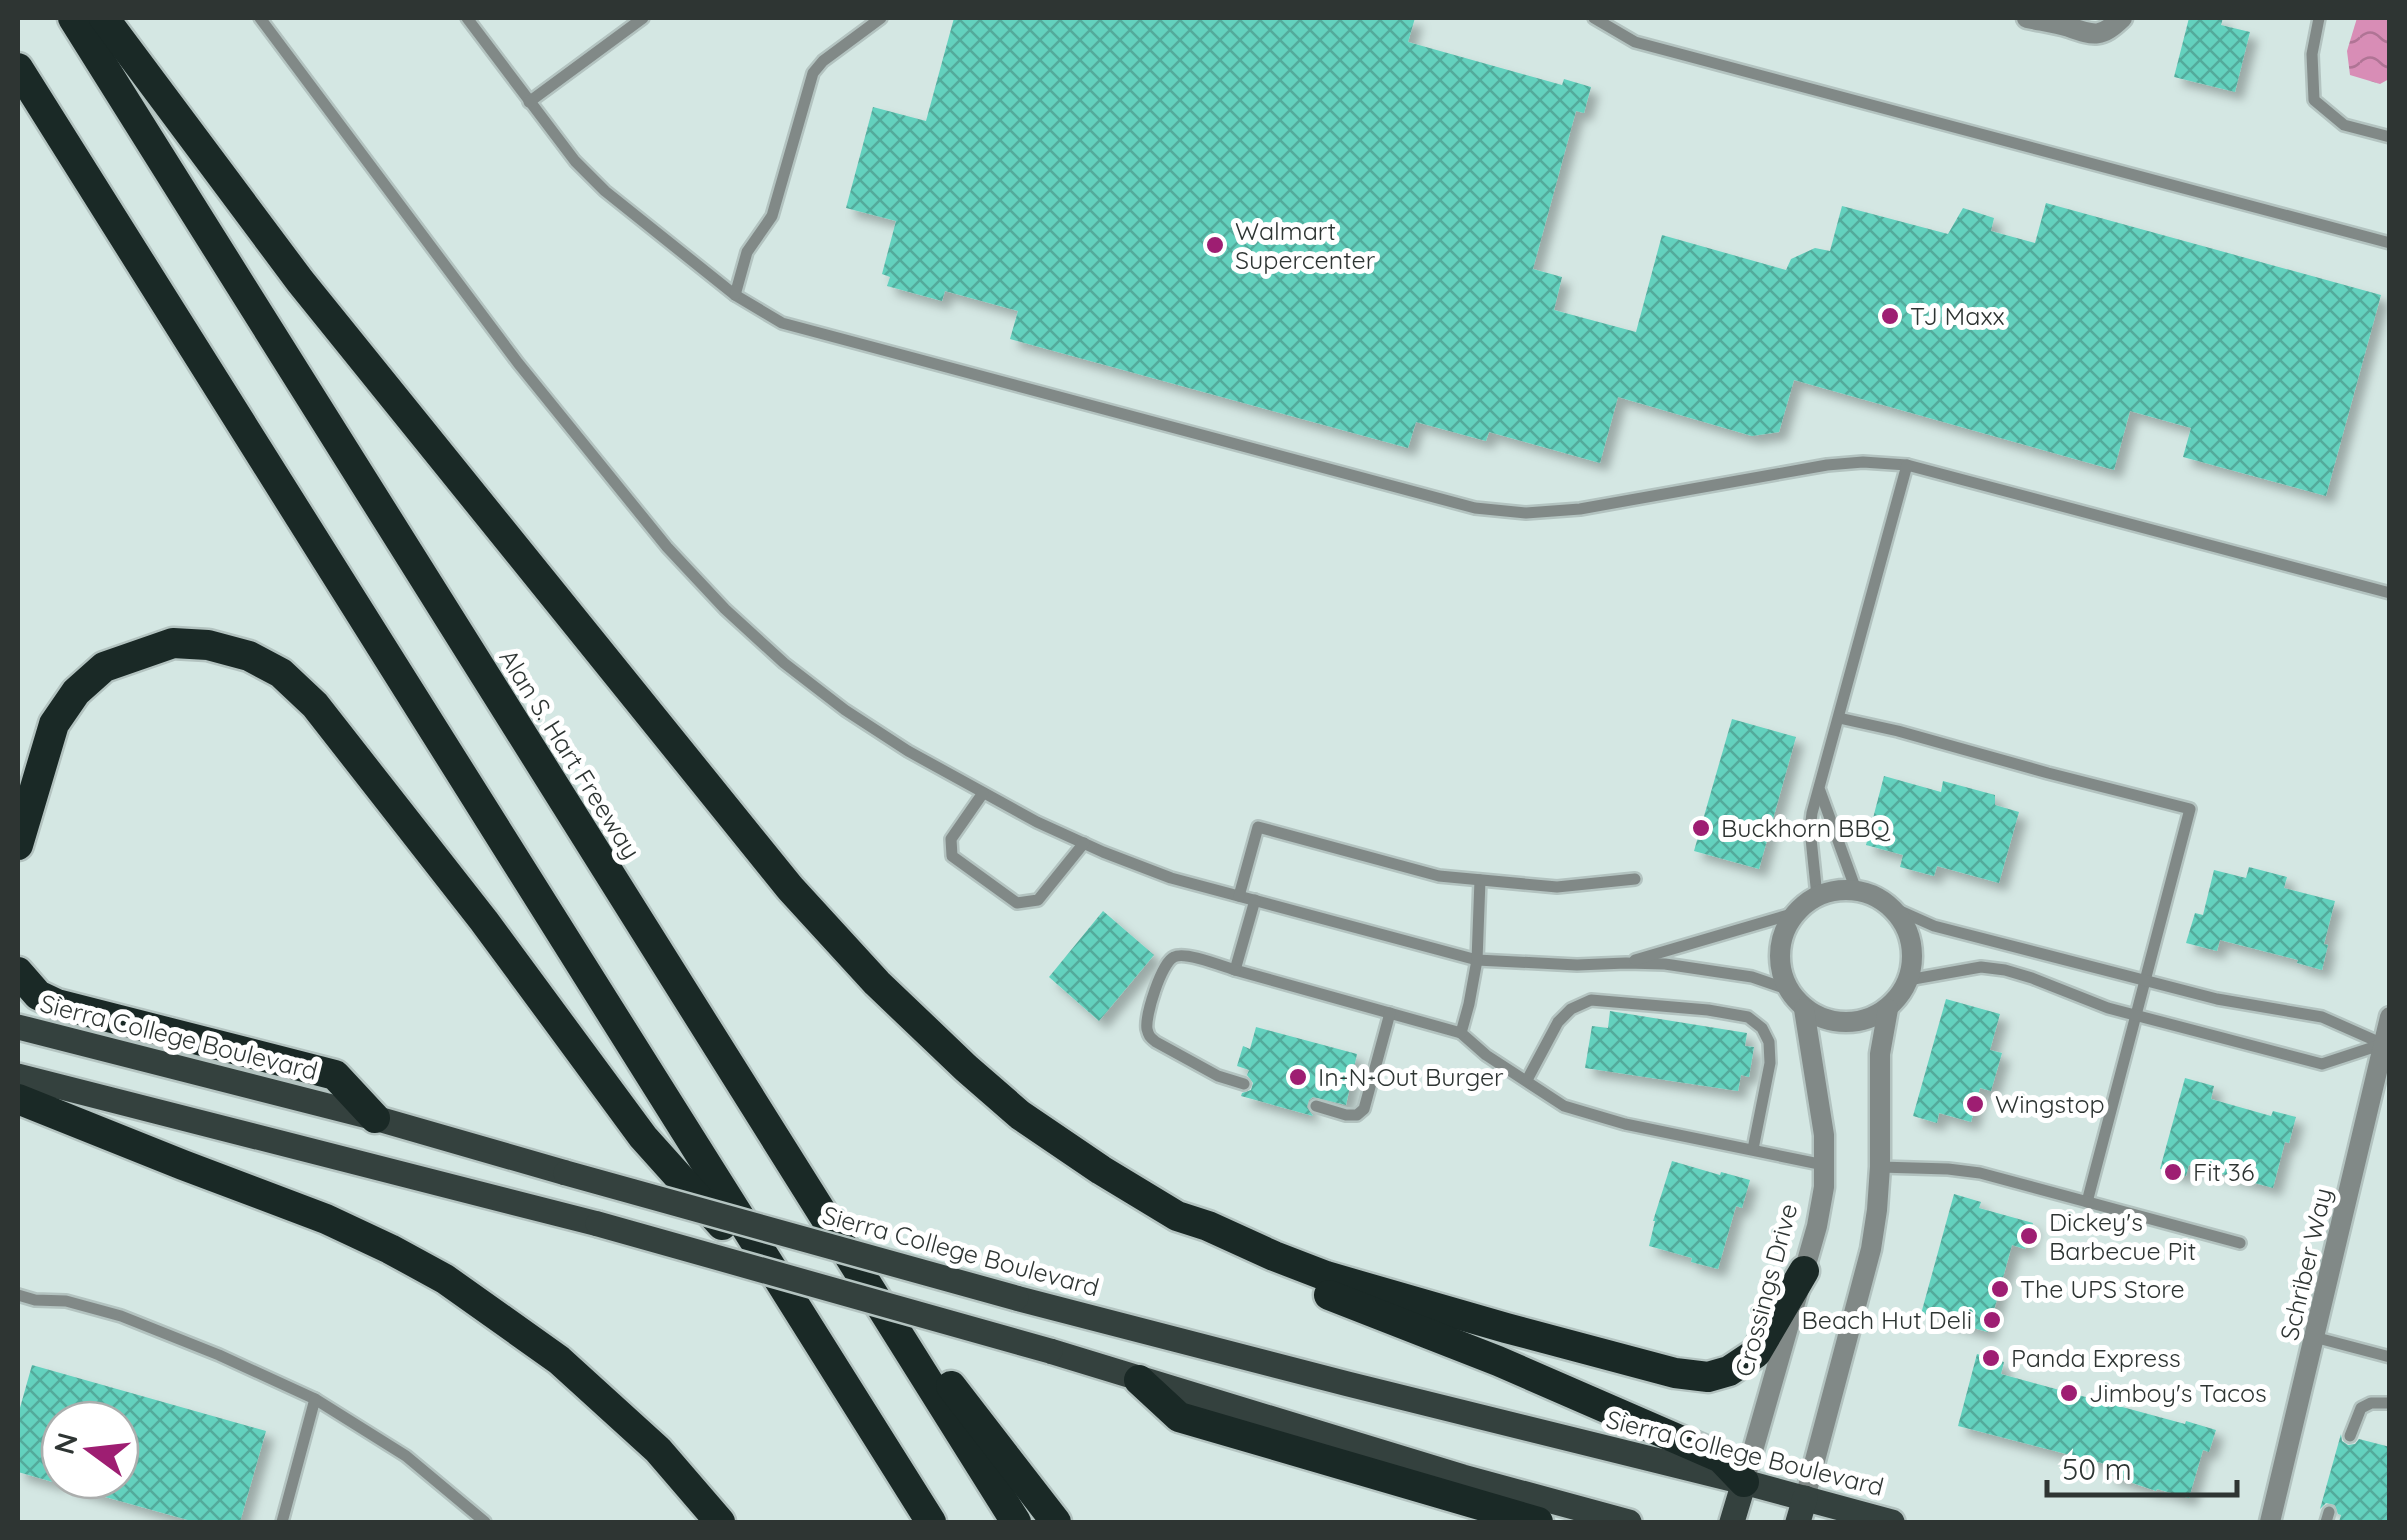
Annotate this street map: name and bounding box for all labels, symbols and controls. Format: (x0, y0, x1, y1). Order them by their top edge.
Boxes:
place label: Walmart Supercenter (1235, 215, 1376, 275)
marker: Walmart Supercenter (1204, 234, 1226, 256)
place label: TJ Maxx (1910, 300, 2005, 331)
marker: TJ Maxx (1879, 305, 1901, 327)
street label: Alan S. Hart Freeway (493, 643, 648, 864)
place label: Buckhorn BBQ (1721, 812, 1890, 843)
marker: Buckhorn BBQ (1690, 817, 1712, 839)
street label: Sierra College Boulevard (37, 987, 321, 1086)
place label: In-N-Out Burger (1318, 1061, 1504, 1092)
marker: In-N-Out Burger (1287, 1066, 1309, 1088)
place label: Wingstop (1995, 1088, 2105, 1119)
marker: Wingstop (1964, 1093, 1986, 1115)
place label: Fit 36 (2193, 1156, 2254, 1187)
marker: Fit 36 (2162, 1161, 2184, 1183)
street label: Schriber Way (2273, 1185, 2338, 1343)
street label: Sierra College Boulevard (820, 1199, 1103, 1302)
street label: Crossings Drive (1728, 1200, 1804, 1380)
place label: Dickey's Barbecue Pit (2049, 1206, 2196, 1266)
marker: Dickey's Barbecue Pit (2018, 1225, 2040, 1247)
place label: The UPS Store (2020, 1273, 2185, 1304)
marker: The UPS Store (1989, 1278, 2011, 1300)
place label: Beach Hut Deli (1801, 1304, 1972, 1335)
marker: Beach Hut Deli (1981, 1309, 2003, 1331)
place label: Panda Express (2011, 1342, 2181, 1373)
marker: Panda Express (1980, 1347, 2002, 1369)
place label: Jimboy's Tacos (2089, 1377, 2267, 1408)
marker: Jimboy's Tacos (2058, 1382, 2080, 1404)
north arrow (40, 1400, 140, 1500)
street label: Sierra College Boulevard (1603, 1403, 1887, 1502)
text: N (46, 1429, 85, 1458)
scale bar (2047, 1435, 2237, 1497)
text: 50 m (2062, 1450, 2132, 1488)

